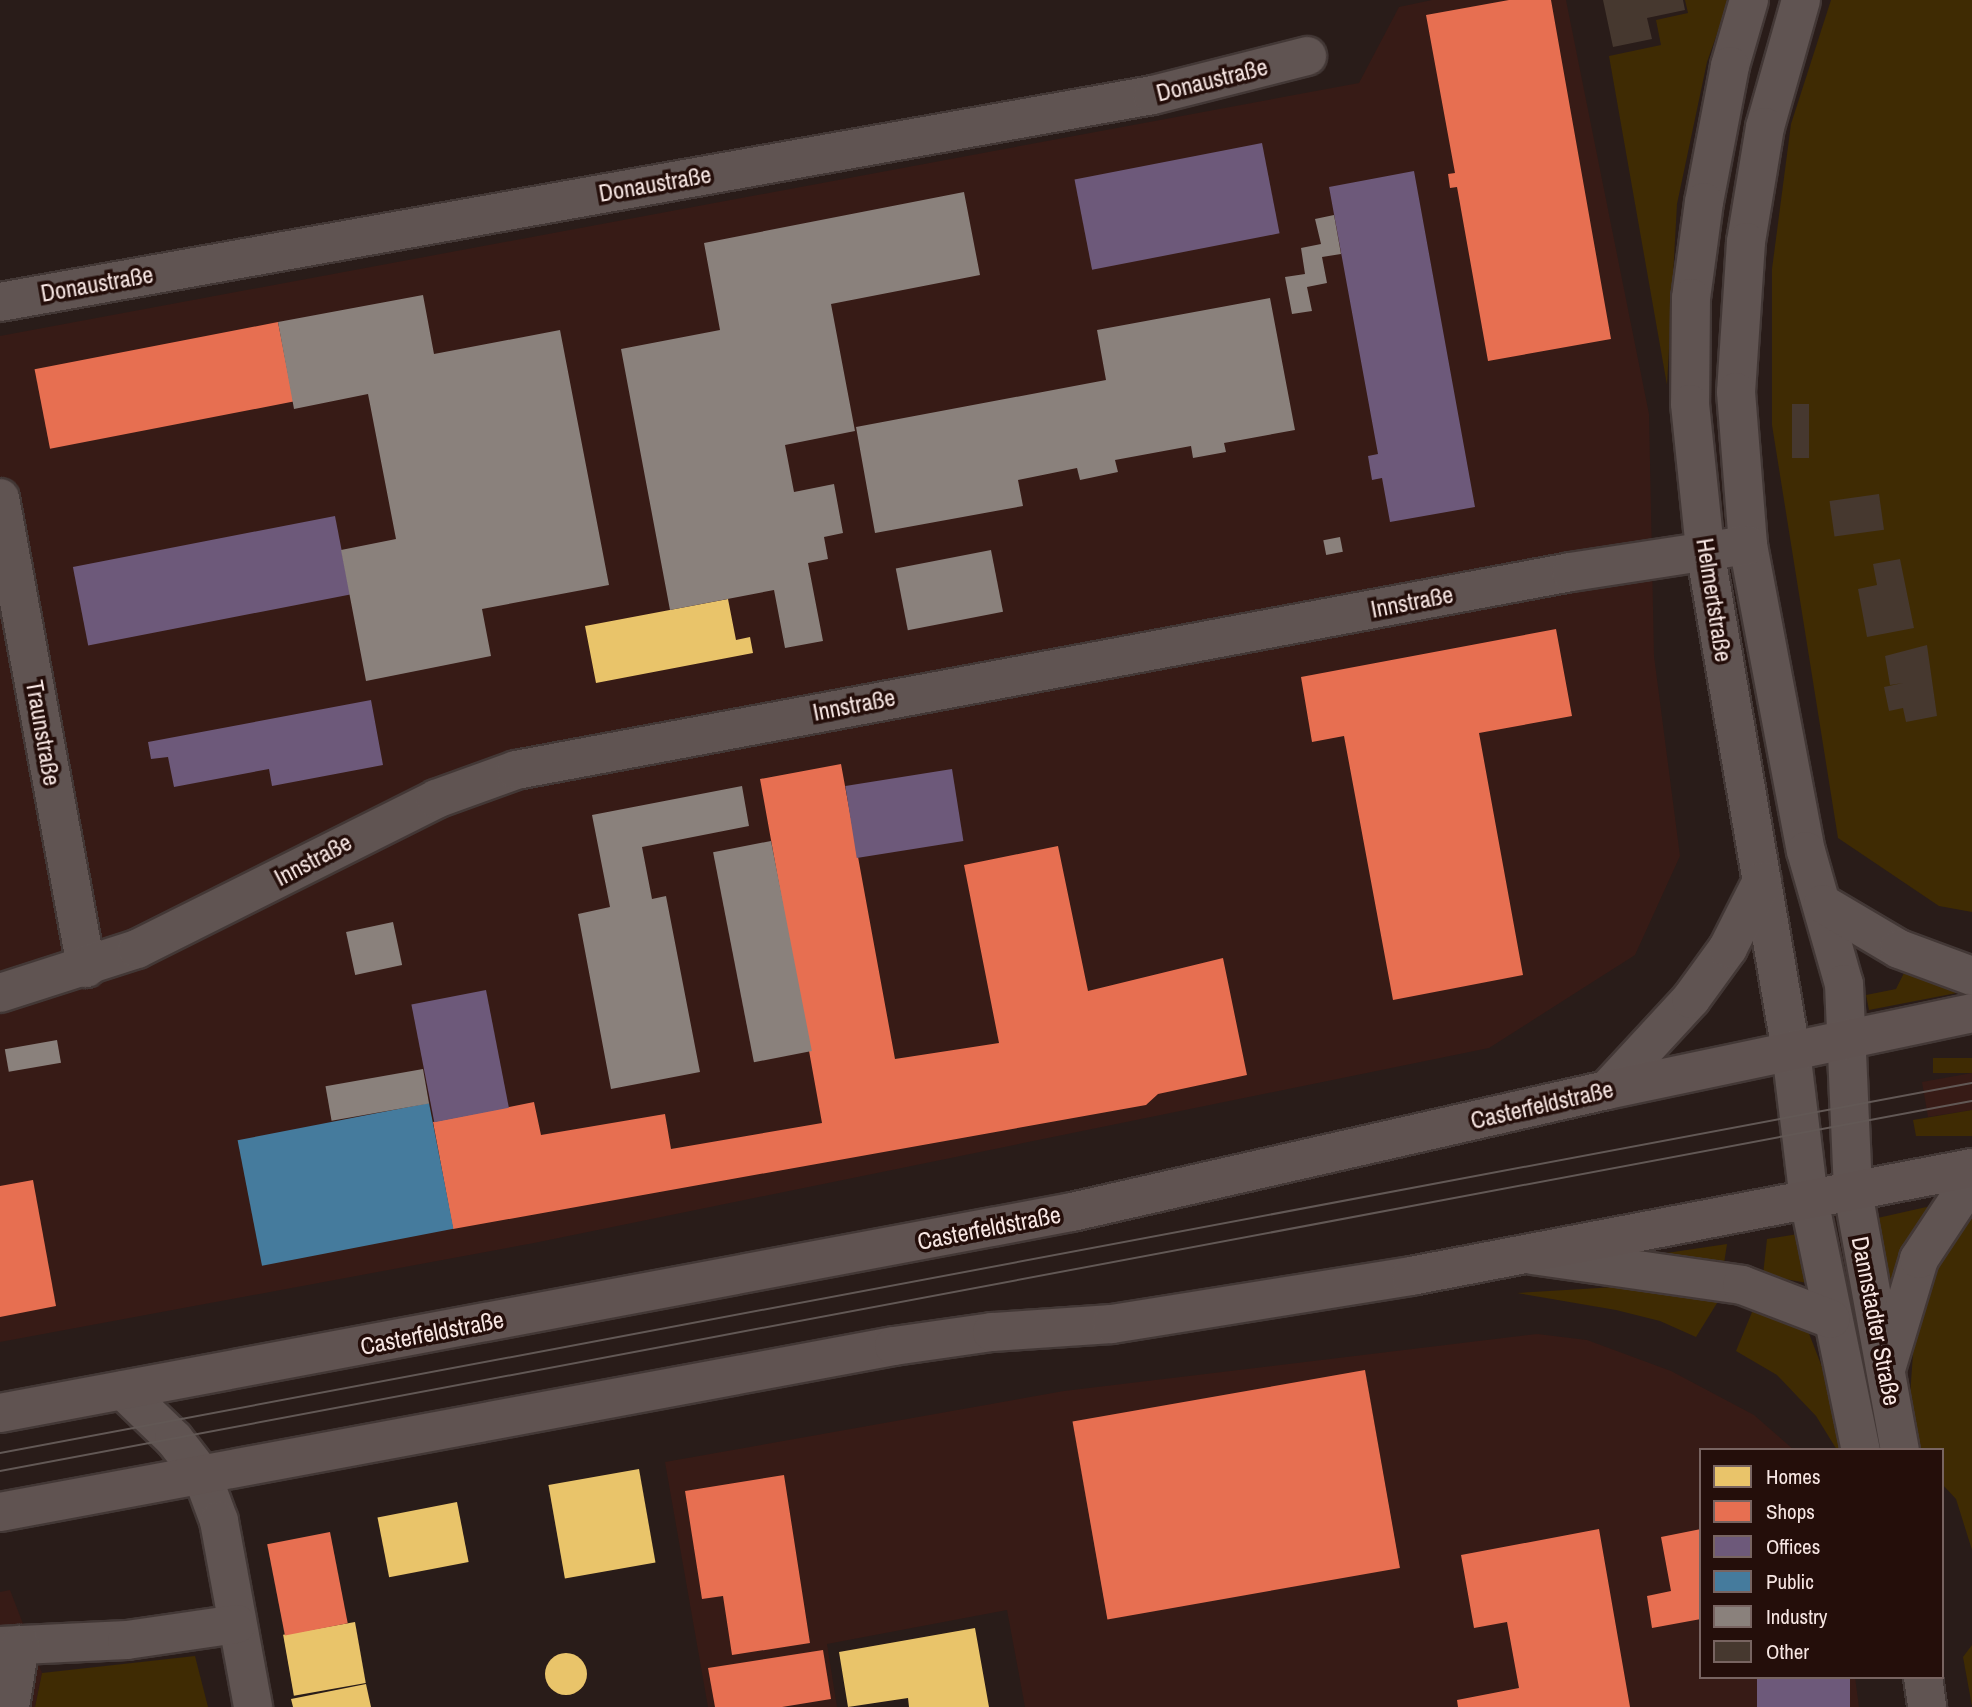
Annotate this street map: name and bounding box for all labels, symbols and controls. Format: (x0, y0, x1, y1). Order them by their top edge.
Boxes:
street label: Donaustraße (1153, 52, 1271, 108)
street label: Donaustraße (596, 160, 714, 208)
street label: Donaustraße (38, 260, 156, 308)
street label: Helmertstraße (1690, 536, 1738, 664)
street label: Innstraße (1368, 580, 1456, 624)
street label: Traunstraße (20, 678, 66, 788)
street label: Innstraße (810, 683, 898, 727)
street label: Innstraße (270, 828, 356, 892)
street label: Casterfeldstraße (1468, 1075, 1616, 1135)
street label: Casterfeldstraße (915, 1200, 1063, 1256)
street label: Dannstadter Straße (1845, 1234, 1907, 1408)
street label: Casterfeldstraße (358, 1305, 506, 1361)
legend (1699, 1448, 1944, 1679)
text: Homes (1766, 1462, 1821, 1491)
text: Shops (1766, 1497, 1815, 1526)
text: Offices (1766, 1532, 1820, 1561)
text: Public (1766, 1567, 1814, 1596)
text: Industry (1766, 1602, 1827, 1631)
text: Other (1766, 1637, 1809, 1666)

